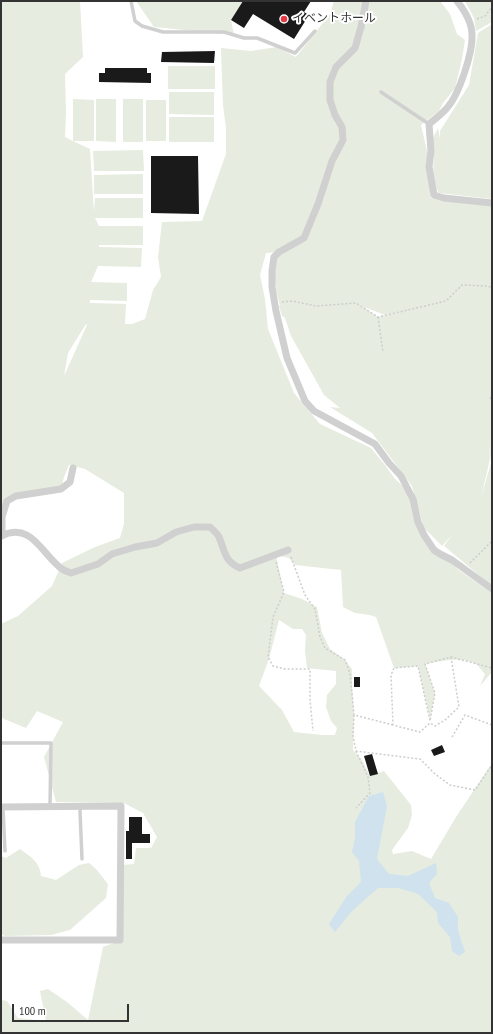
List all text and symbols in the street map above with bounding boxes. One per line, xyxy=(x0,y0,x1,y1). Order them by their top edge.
place label: イベントホール xyxy=(292,12,376,26)
marker: イベントホール xyxy=(279,14,289,24)
scale bar xyxy=(14,996,131,1022)
text: 100 m xyxy=(19,1003,46,1018)

